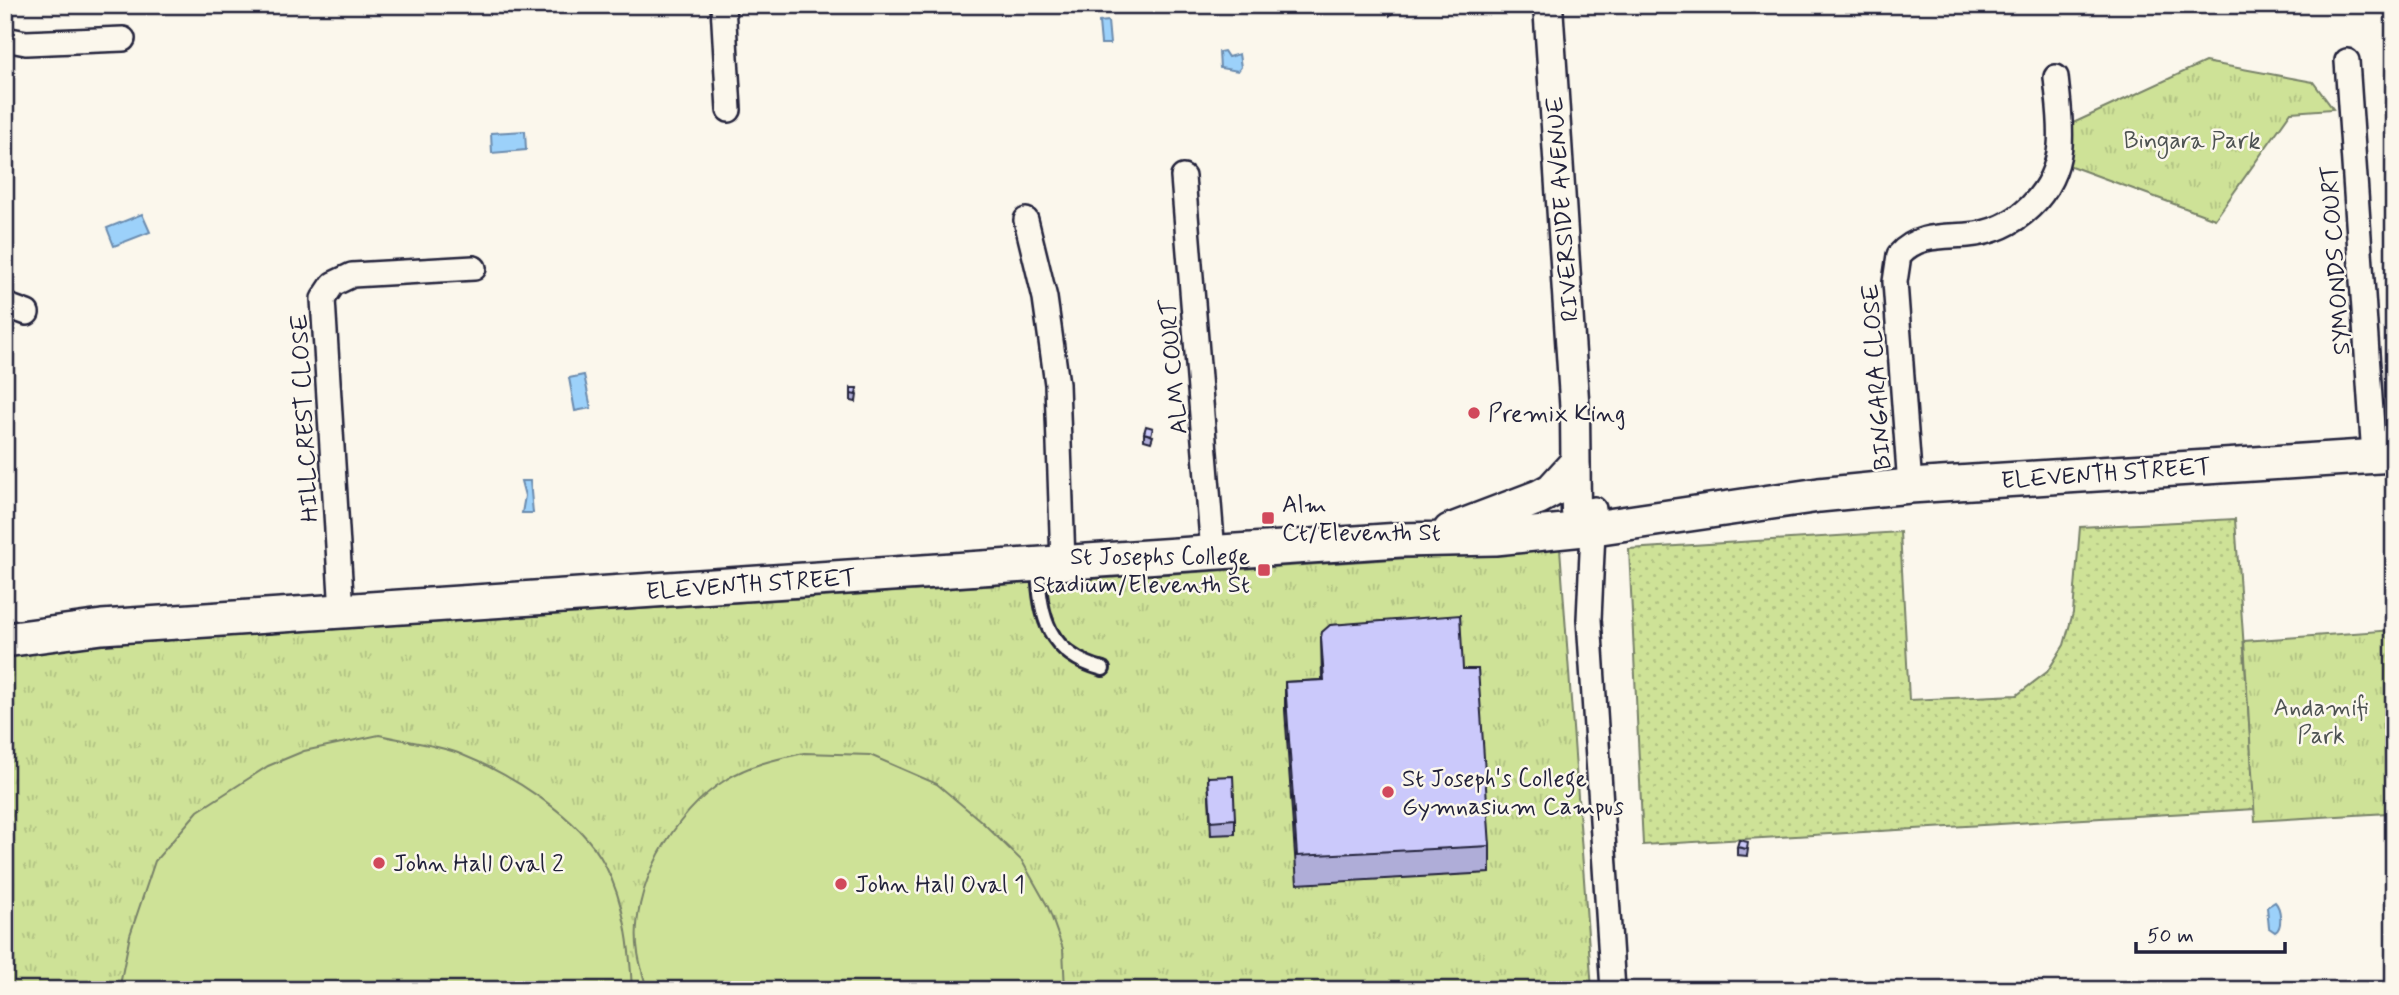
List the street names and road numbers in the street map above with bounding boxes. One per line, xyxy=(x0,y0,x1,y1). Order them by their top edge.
street label: RIVERSIDE AVENUE xyxy=(1540,95,1587,323)
street label: SYMONDS COURT xyxy=(2314,164,2359,356)
street label: BINGARA CLOSE xyxy=(1856,283,1899,471)
street label: ALM COURT xyxy=(1153,297,1196,436)
street label: HILLCREST CLOSE xyxy=(285,313,326,523)
street label: ELEVENTH STREET xyxy=(2000,452,2212,497)
street label: ELEVENTH STREET xyxy=(645,563,857,608)

